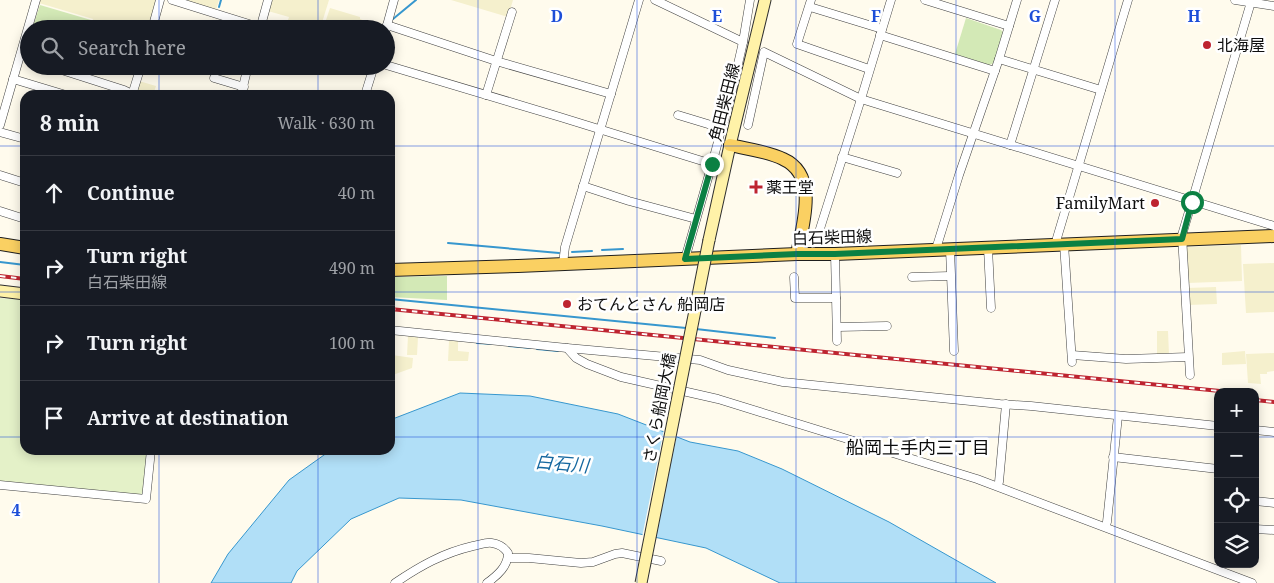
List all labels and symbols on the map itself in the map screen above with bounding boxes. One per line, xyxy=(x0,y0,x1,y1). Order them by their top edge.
text: D xyxy=(551,5,563,27)
text: E xyxy=(712,5,722,27)
text: F xyxy=(871,5,881,27)
text: G xyxy=(1029,5,1041,27)
text: H xyxy=(1187,5,1201,27)
place label: 北海屋 xyxy=(1217,34,1265,56)
marker: 北海屋 xyxy=(1201,39,1213,51)
street label: 角田柴田線 xyxy=(704,61,744,143)
route end xyxy=(701,153,724,176)
place label: 薬王堂 xyxy=(766,176,814,198)
marker: 薬王堂 xyxy=(750,181,762,193)
route start xyxy=(1181,191,1204,214)
place label: FamilyMart xyxy=(1056,192,1145,214)
marker: FamilyMart xyxy=(1149,197,1161,209)
street label: 白石柴田線 xyxy=(792,225,872,249)
place label: おてんとさん 船岡店 xyxy=(577,293,725,315)
marker: おてんとさん 船岡店 xyxy=(561,298,573,310)
street label: さくら船岡大橋 xyxy=(638,351,680,465)
district label: 船岡土手内三丁目 xyxy=(846,435,990,459)
water label: 白石川 xyxy=(534,449,592,477)
text: 4 xyxy=(11,499,21,521)

